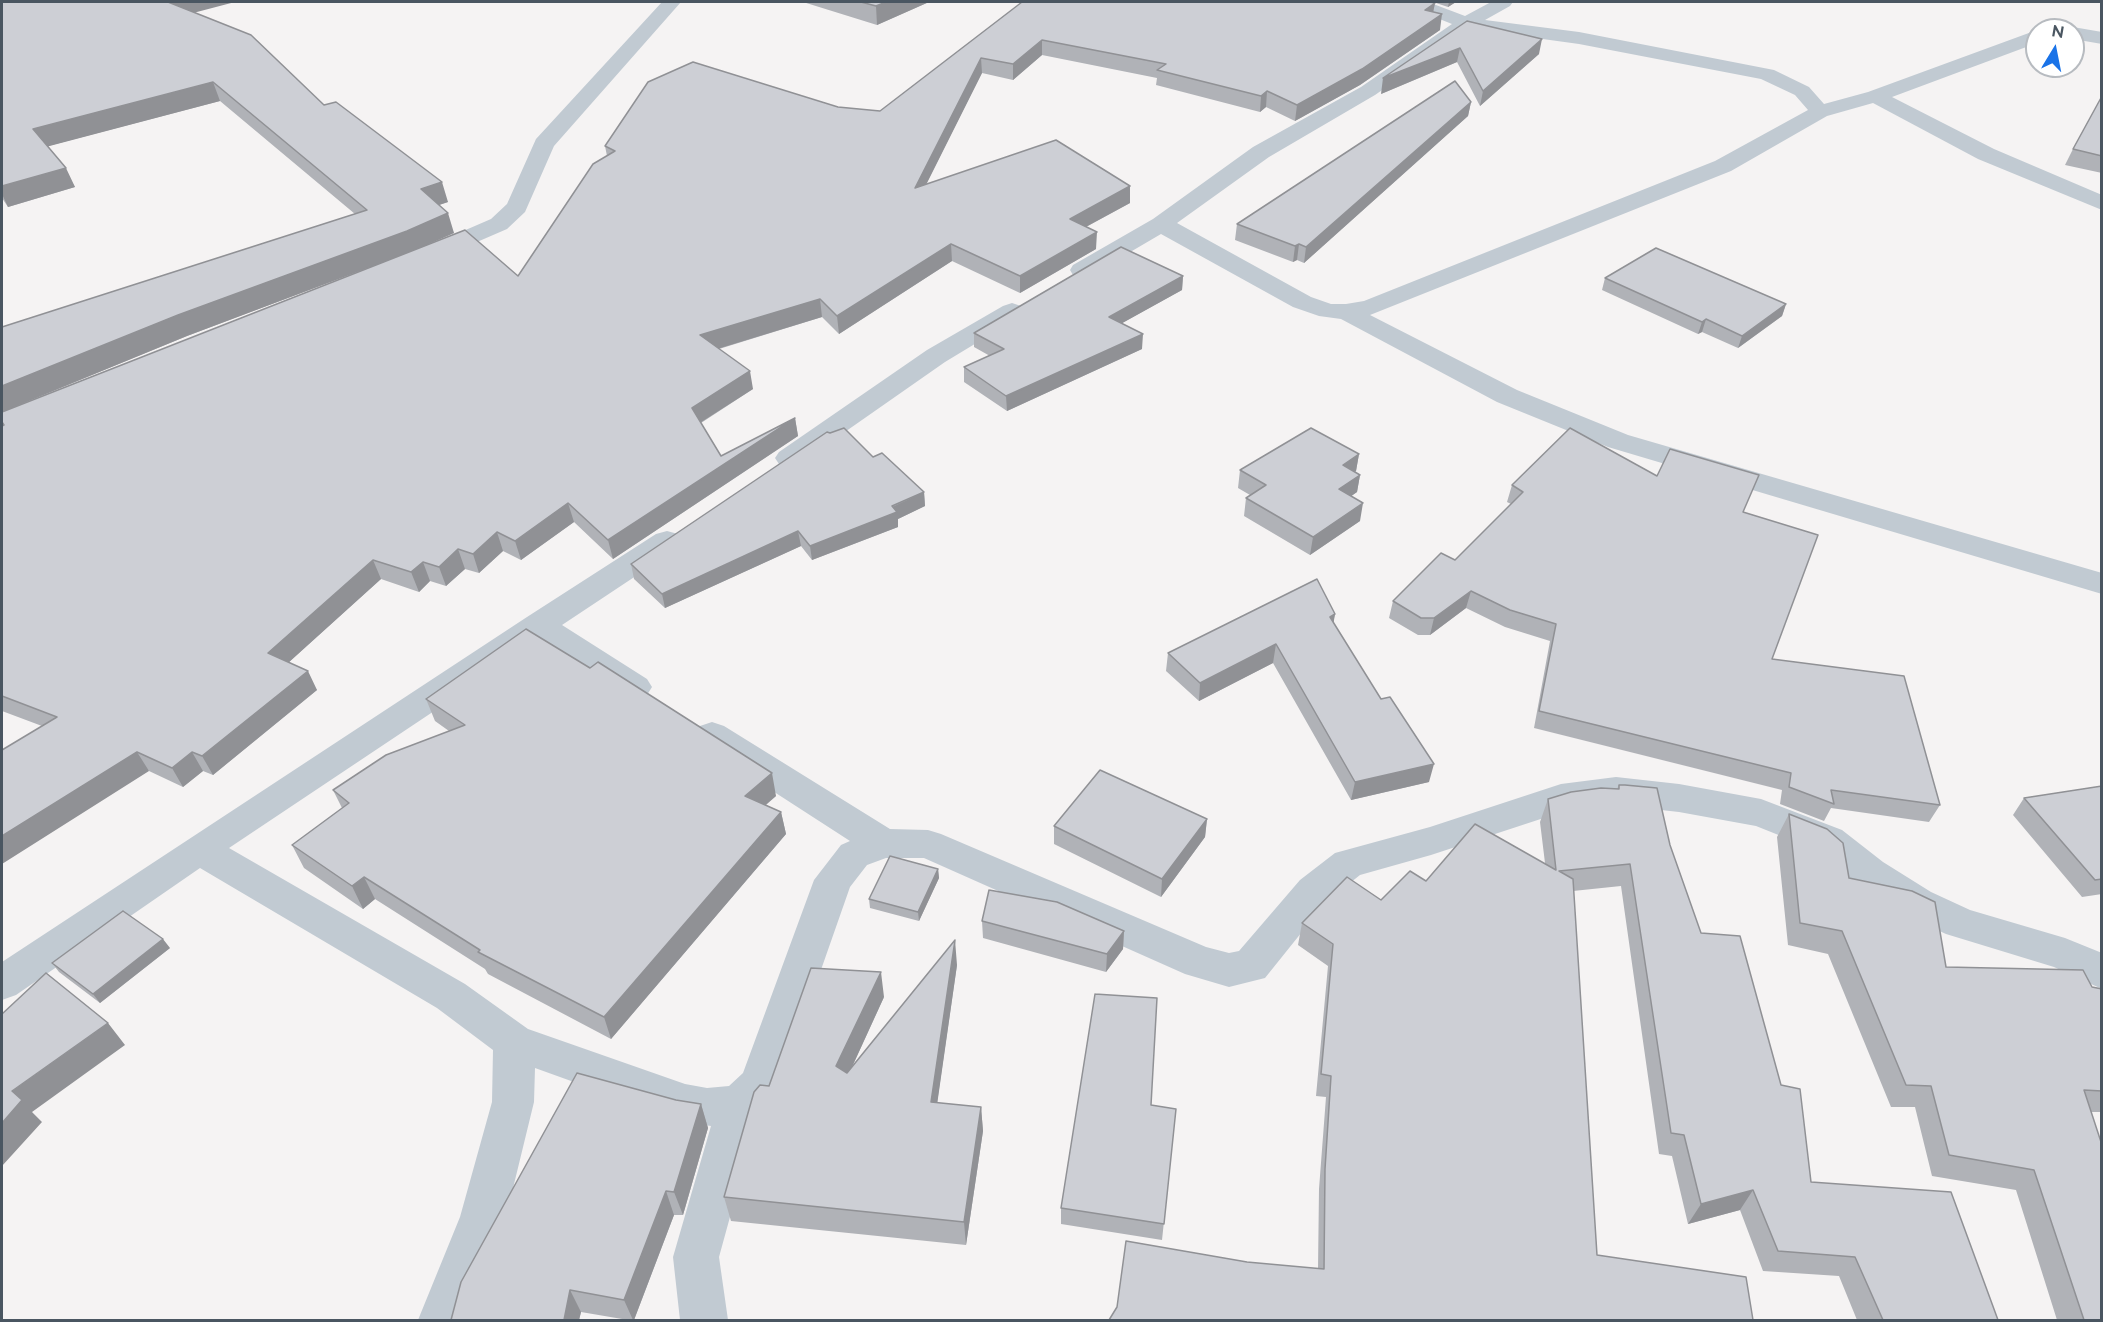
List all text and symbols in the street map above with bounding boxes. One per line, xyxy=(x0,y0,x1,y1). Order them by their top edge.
north arrow xyxy=(2025,18,2085,78)
text: N xyxy=(2050,21,2066,42)

